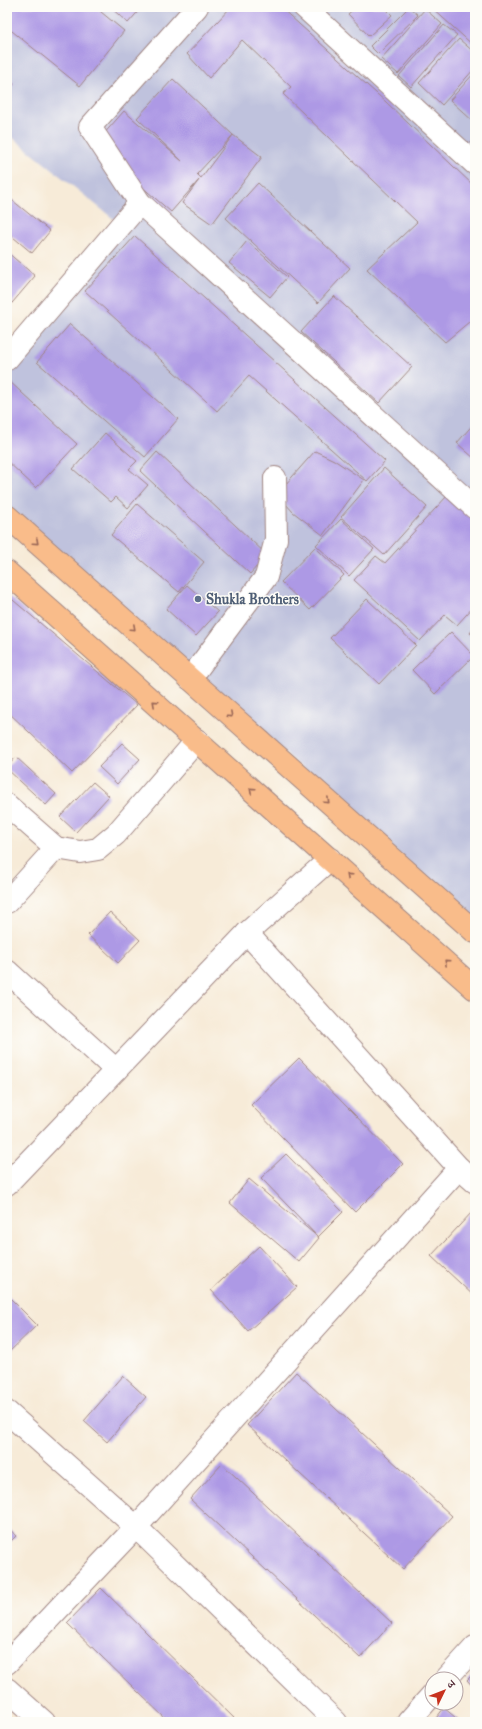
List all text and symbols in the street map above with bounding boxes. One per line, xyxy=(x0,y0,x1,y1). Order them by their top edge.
one-way arrow xyxy=(31,537,39,544)
place label: Shukla Brothers xyxy=(206,591,299,608)
marker: Shukla Brothers xyxy=(193,594,203,604)
one-way arrow xyxy=(128,624,136,631)
one-way arrow xyxy=(152,700,160,708)
one-way arrow xyxy=(226,710,233,717)
one-way arrow xyxy=(249,787,257,794)
one-way arrow xyxy=(323,796,330,803)
one-way arrow xyxy=(346,873,354,880)
one-way arrow xyxy=(444,960,451,967)
north arrow xyxy=(424,1671,464,1711)
text: उ xyxy=(444,1677,459,1692)

